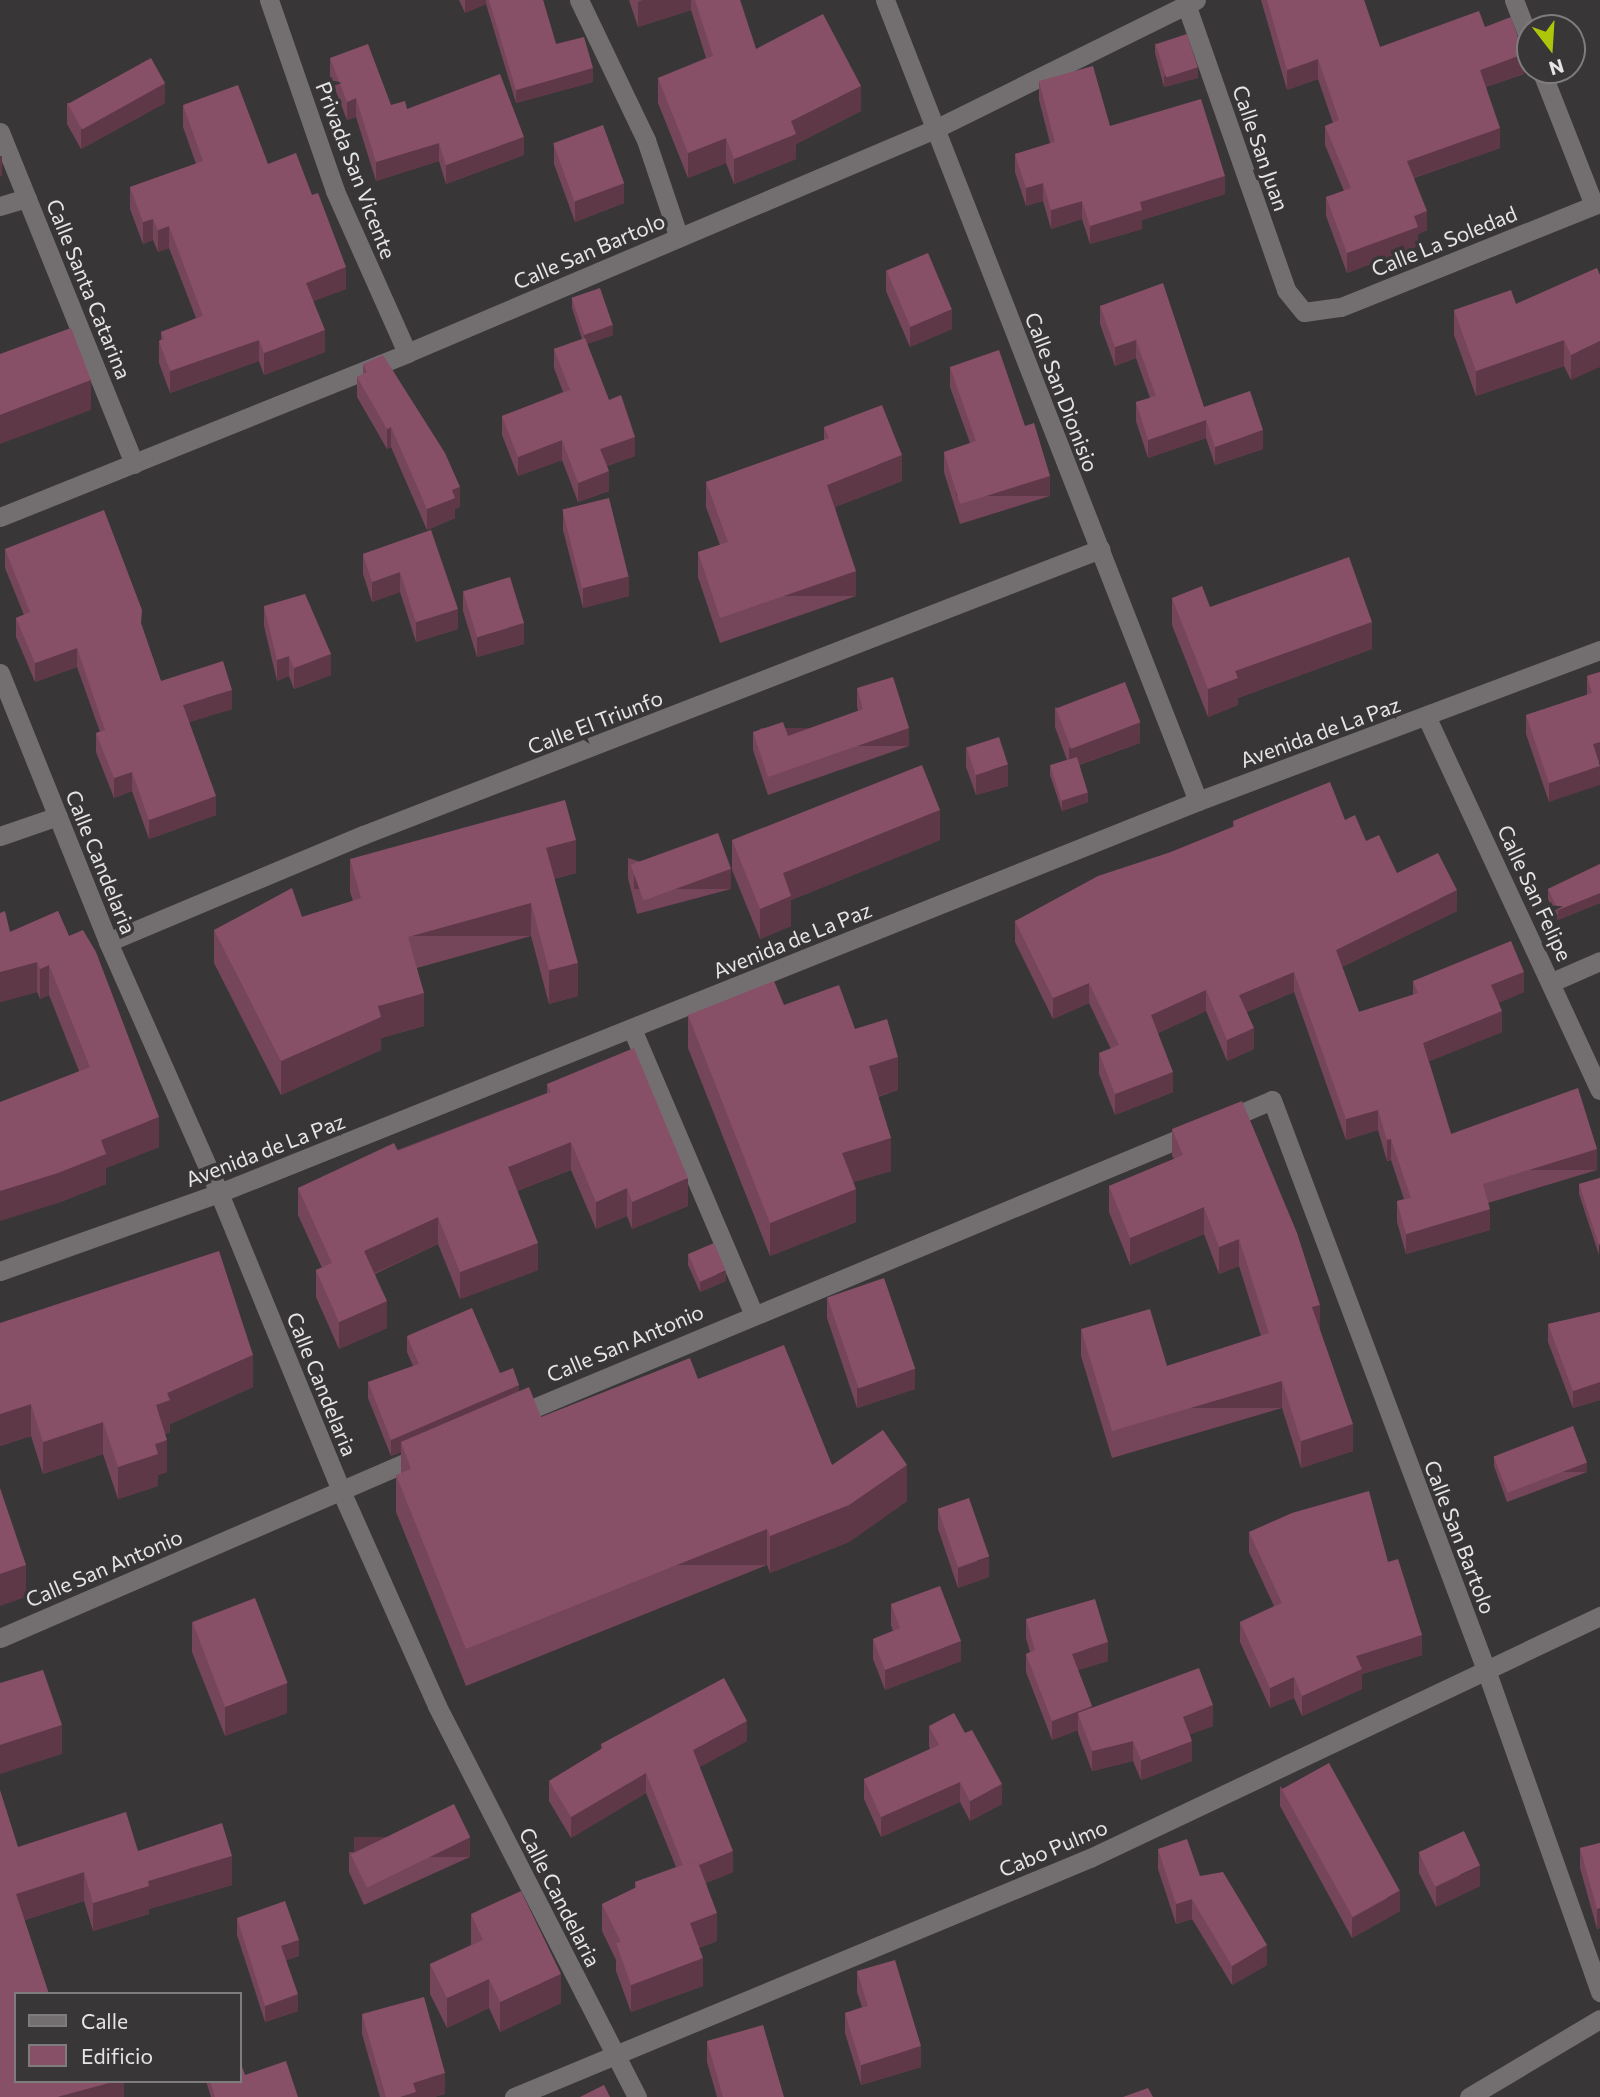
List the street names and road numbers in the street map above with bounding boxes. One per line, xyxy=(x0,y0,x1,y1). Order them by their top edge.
street label: Privada San Vicente xyxy=(311,78,401,262)
street label: Calle San Juan xyxy=(1228,82,1294,214)
street label: Calle Santa Catarina xyxy=(41,195,137,383)
street label: Calle La Soledad xyxy=(1368,200,1520,282)
street label: Calle San Bartolo xyxy=(509,208,669,294)
street label: Calle San Dionisio xyxy=(1020,309,1104,475)
street label: Calle El Triunfo xyxy=(524,685,666,759)
street label: Avenida de La Paz xyxy=(1236,691,1404,773)
street label: Calle Candelaria xyxy=(61,786,141,938)
street label: Calle San Felipe xyxy=(1492,821,1578,965)
street label: Avenida de La Paz xyxy=(709,897,875,983)
street label: Avenida de La Paz xyxy=(182,1108,348,1192)
street label: Calle San Antonio xyxy=(543,1299,707,1387)
street label: Calle Candelaria xyxy=(282,1308,362,1460)
street label: Calle San Bartolo xyxy=(1419,1457,1501,1617)
street label: Calle San Antonio xyxy=(22,1524,186,1612)
street label: Cabo Pulmo xyxy=(995,1814,1111,1882)
street label: Calle Candelaria xyxy=(514,1823,606,1971)

